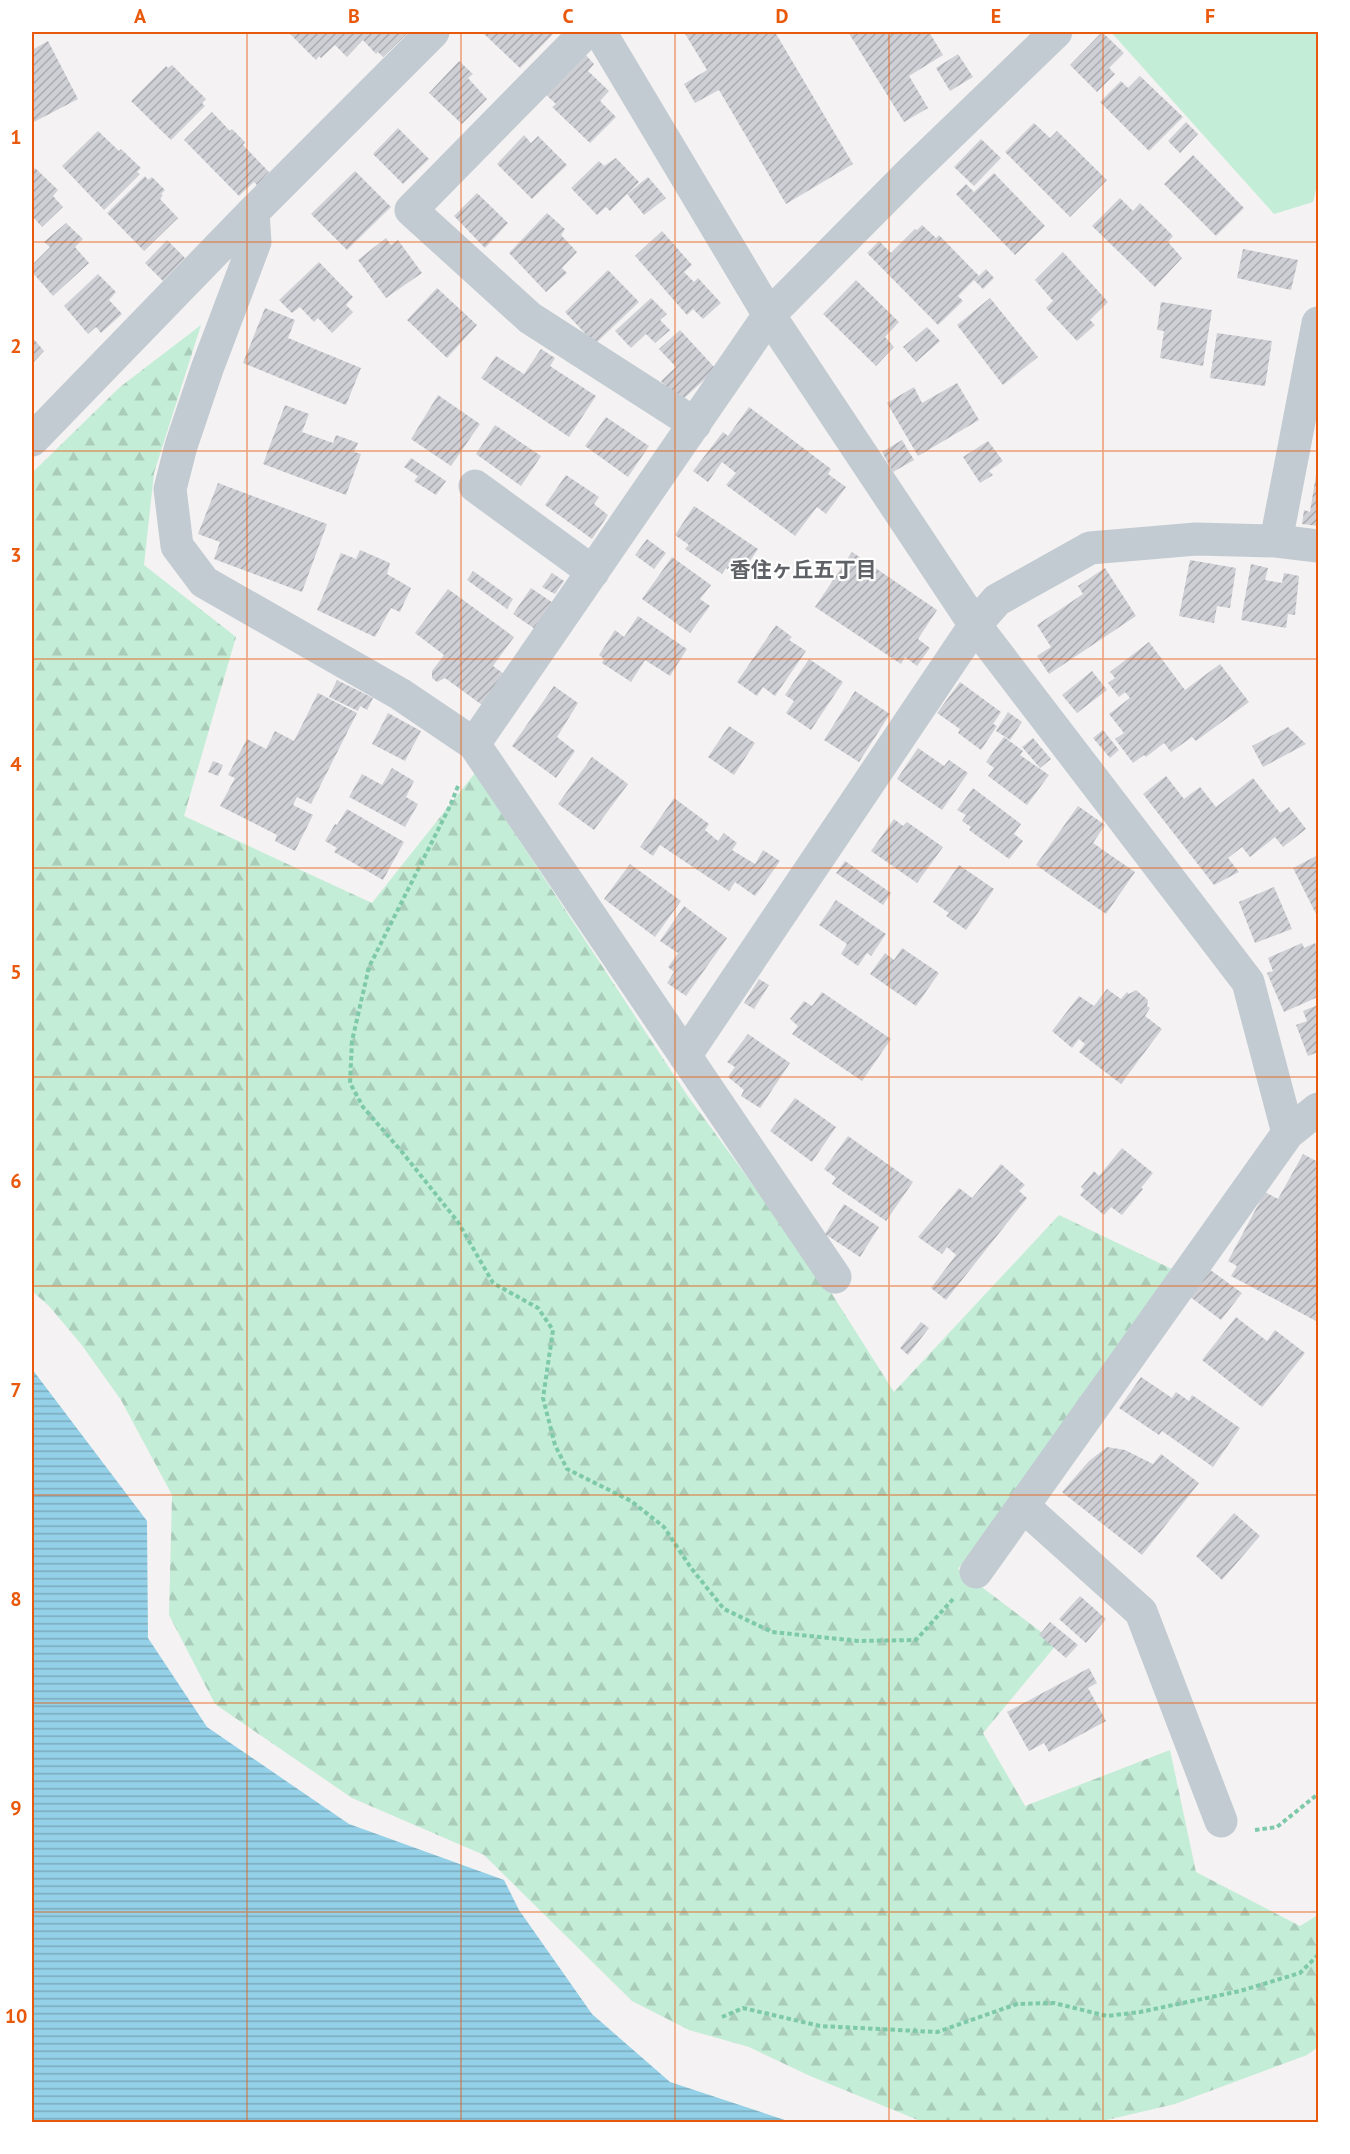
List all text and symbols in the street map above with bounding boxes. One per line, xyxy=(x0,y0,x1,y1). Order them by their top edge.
text: A xyxy=(134,3,147,29)
text: B xyxy=(348,3,360,29)
text: C xyxy=(562,3,574,29)
text: D xyxy=(776,3,789,29)
text: E xyxy=(991,3,1001,29)
text: F xyxy=(1205,3,1215,29)
text: 1 xyxy=(10,124,22,150)
text: 2 xyxy=(10,333,22,359)
text: 3 xyxy=(10,542,22,568)
district label: 香住ヶ丘五丁目 xyxy=(730,556,877,583)
text: 4 xyxy=(10,751,22,777)
text: 5 xyxy=(10,959,22,985)
text: 6 xyxy=(10,1168,22,1194)
text: 7 xyxy=(10,1377,22,1403)
text: 8 xyxy=(10,1586,22,1612)
text: 9 xyxy=(10,1795,22,1821)
text: 10 xyxy=(5,2003,27,2029)

